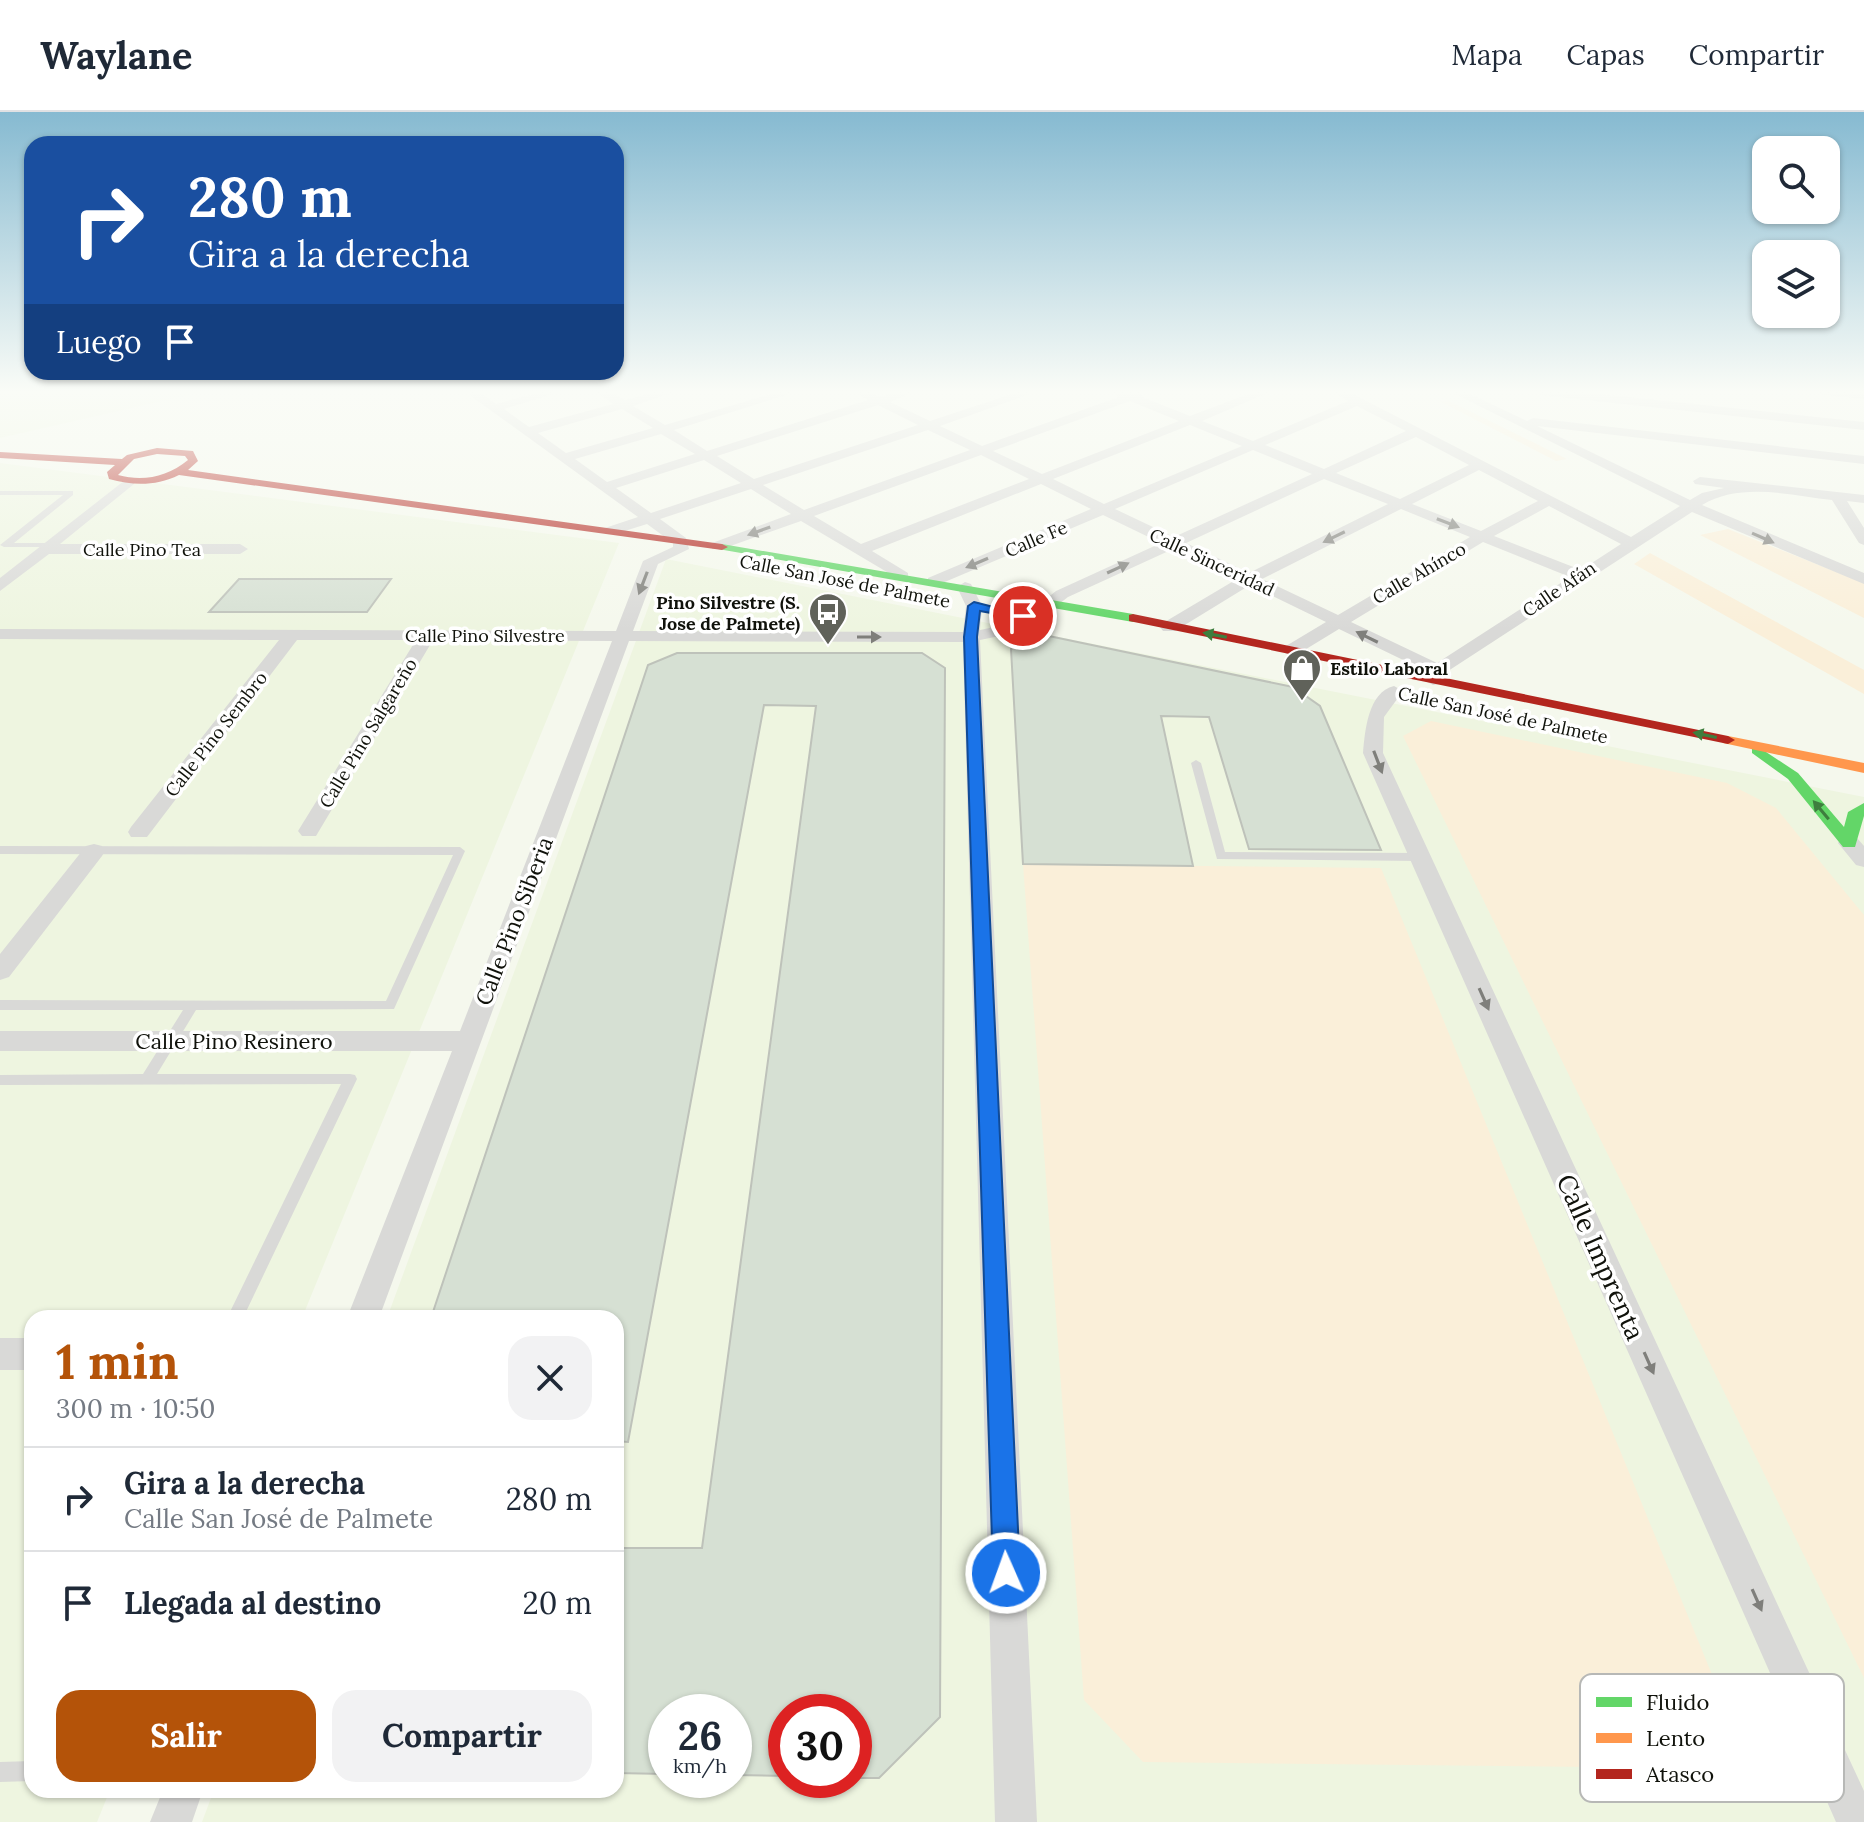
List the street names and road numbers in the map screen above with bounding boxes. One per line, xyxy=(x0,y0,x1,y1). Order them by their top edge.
street label: Calle Fe xyxy=(1001,516,1071,562)
street label: Calle Sinceridad xyxy=(1146,523,1278,601)
street label: Calle Ahínco xyxy=(1368,537,1470,609)
street label: Calle Pino Tea xyxy=(83,538,201,561)
street label: Calle San José de Palmete xyxy=(738,549,952,613)
street label: Calle Afán xyxy=(1518,556,1600,622)
street label: Calle Pino Silvestre xyxy=(405,624,565,647)
street label: Calle Pino Salgareño xyxy=(314,654,422,812)
street label: Calle Pino Sembro xyxy=(160,667,272,801)
street label: Calle San José de Palmete xyxy=(1396,682,1610,749)
street label: Calle Pino Siberia xyxy=(469,833,559,1009)
street label: Calle Pino Resinero xyxy=(135,1027,333,1055)
street label: Calle Imprenta xyxy=(1550,1169,1652,1345)

